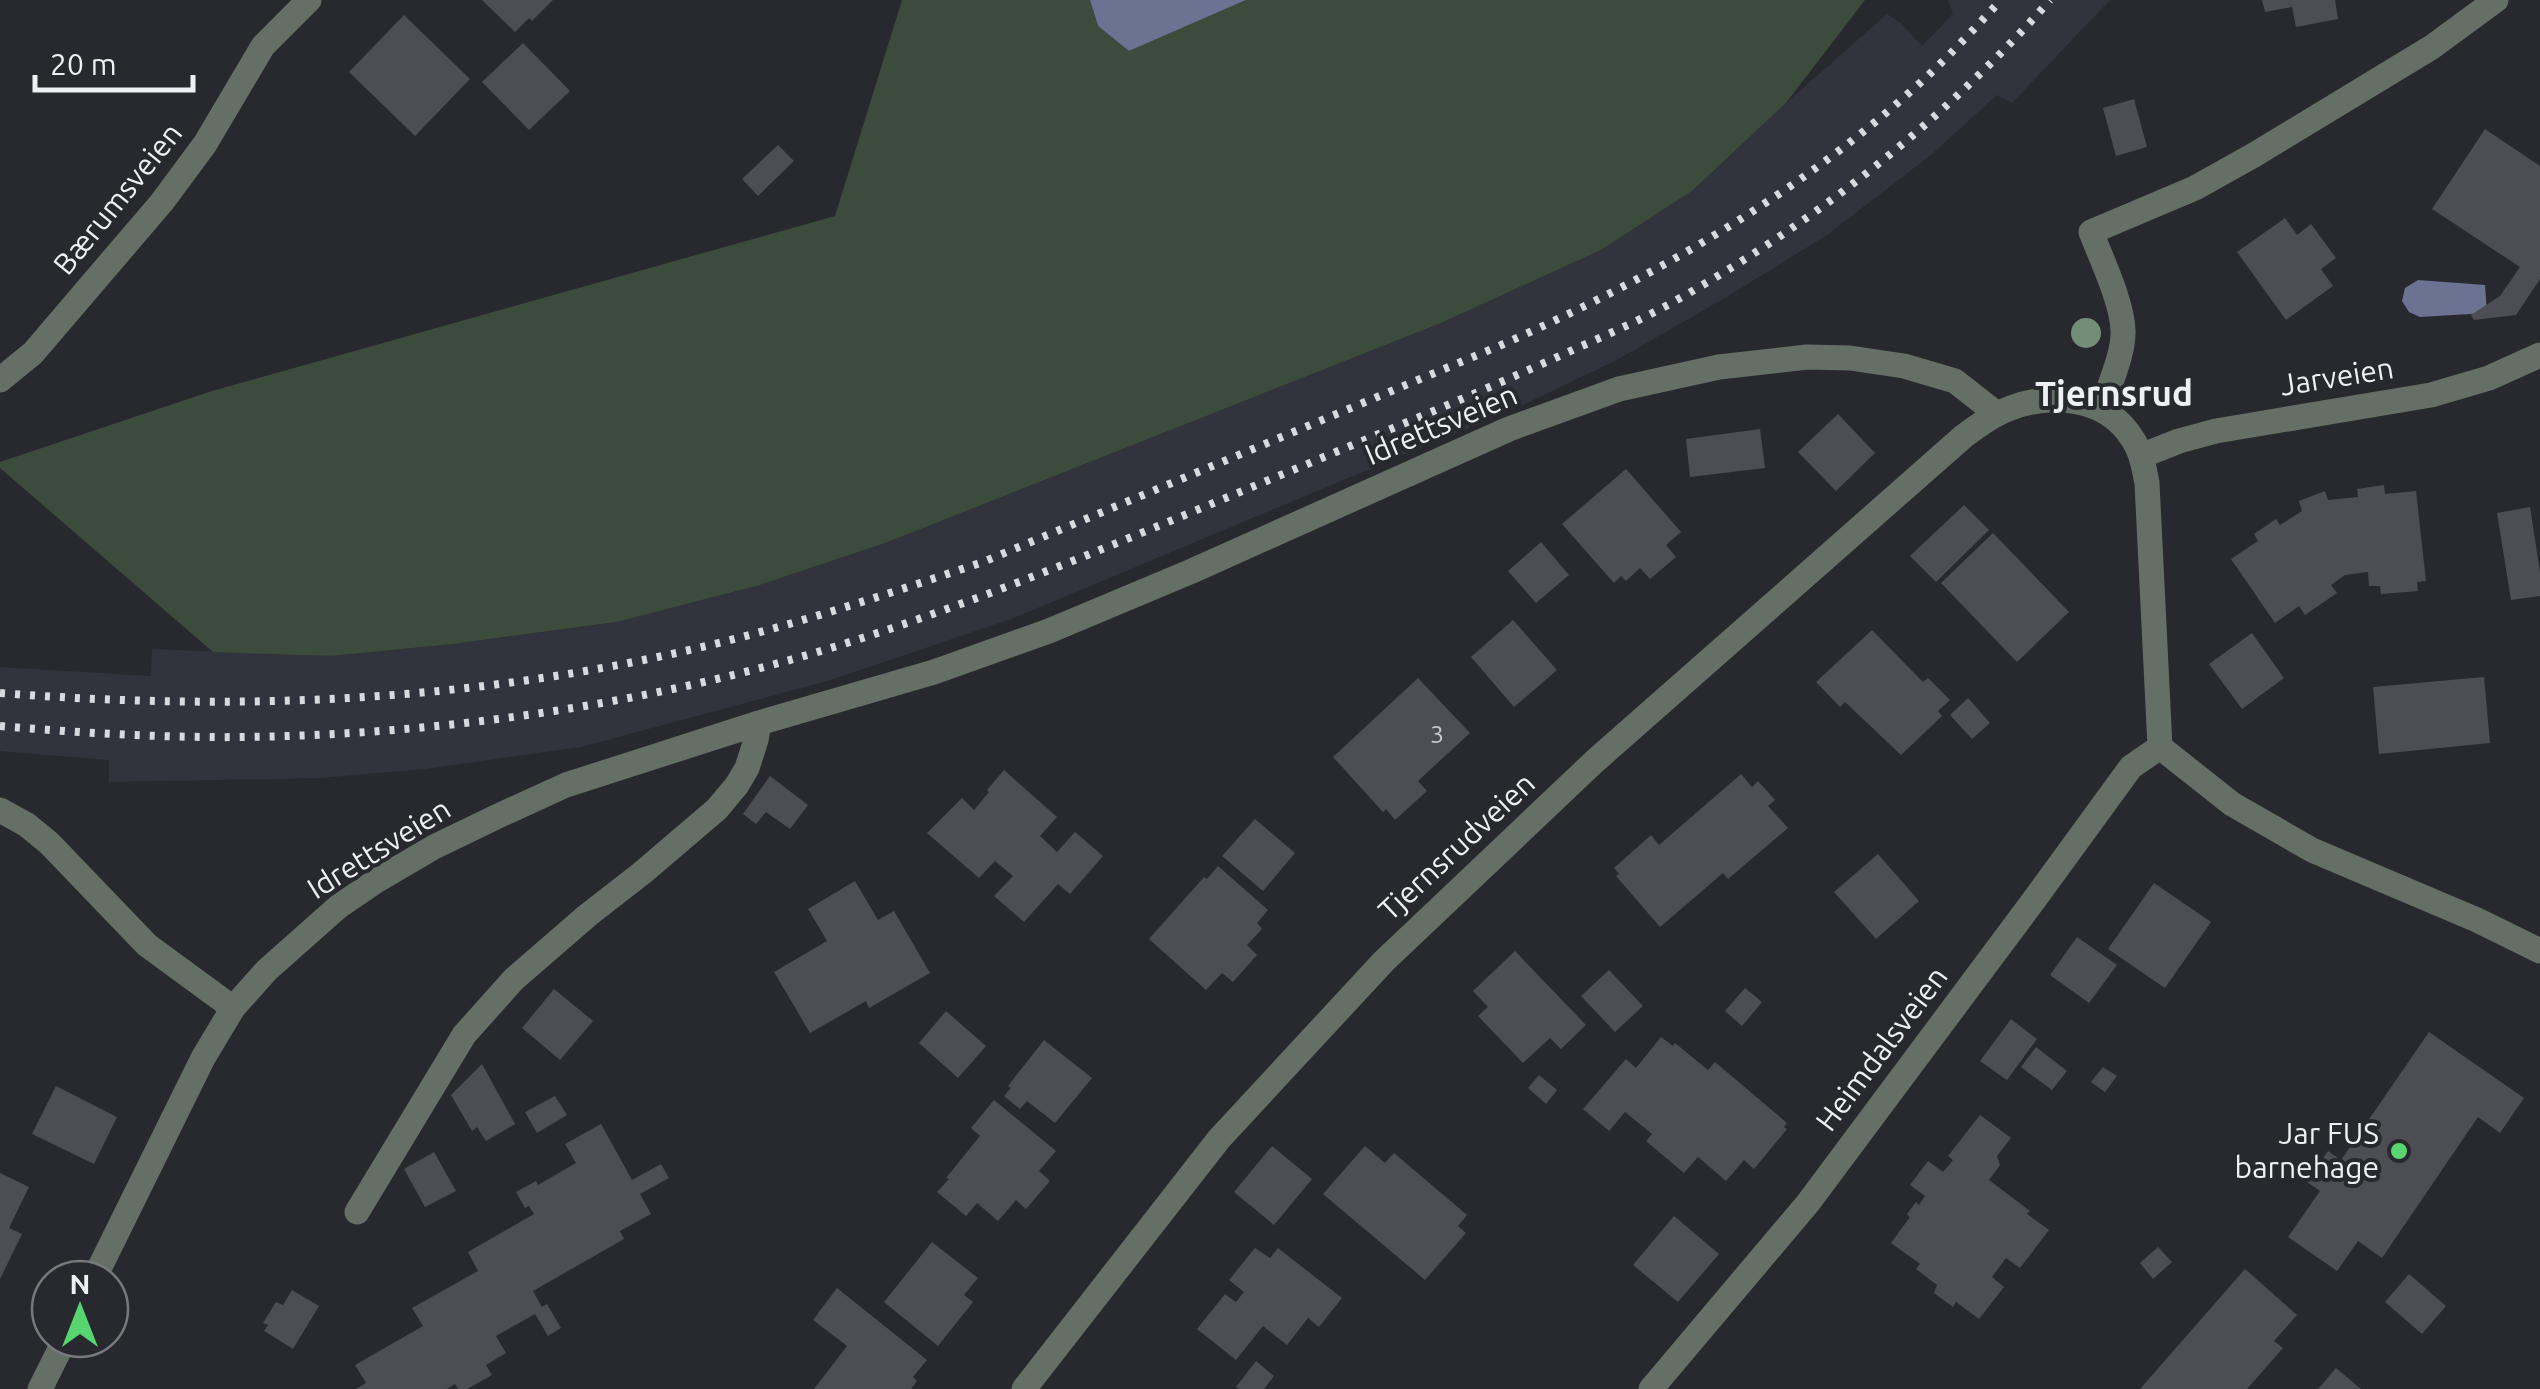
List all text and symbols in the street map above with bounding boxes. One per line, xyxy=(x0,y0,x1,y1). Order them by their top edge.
scale bar xyxy=(35,30,192,92)
text: 20 m xyxy=(50,47,117,81)
street label: Bærumsveien xyxy=(46,116,188,281)
street label: Jarveien xyxy=(2278,350,2396,402)
district label: Tjernsrud xyxy=(2035,373,2193,413)
street label: Idrettsveien xyxy=(1359,377,1522,471)
house number: 3 xyxy=(1430,720,1444,748)
street label: Tjernsrudveien xyxy=(1372,766,1541,927)
street label: Idrettsveien xyxy=(301,791,456,905)
street label: Heimdalsveien xyxy=(1808,960,1954,1137)
place label: Jar FUS barnehage xyxy=(2235,1116,2379,1184)
marker: Jar FUS barnehage xyxy=(2388,1140,2410,1162)
north arrow xyxy=(30,1259,130,1359)
text: N xyxy=(70,1268,90,1299)

